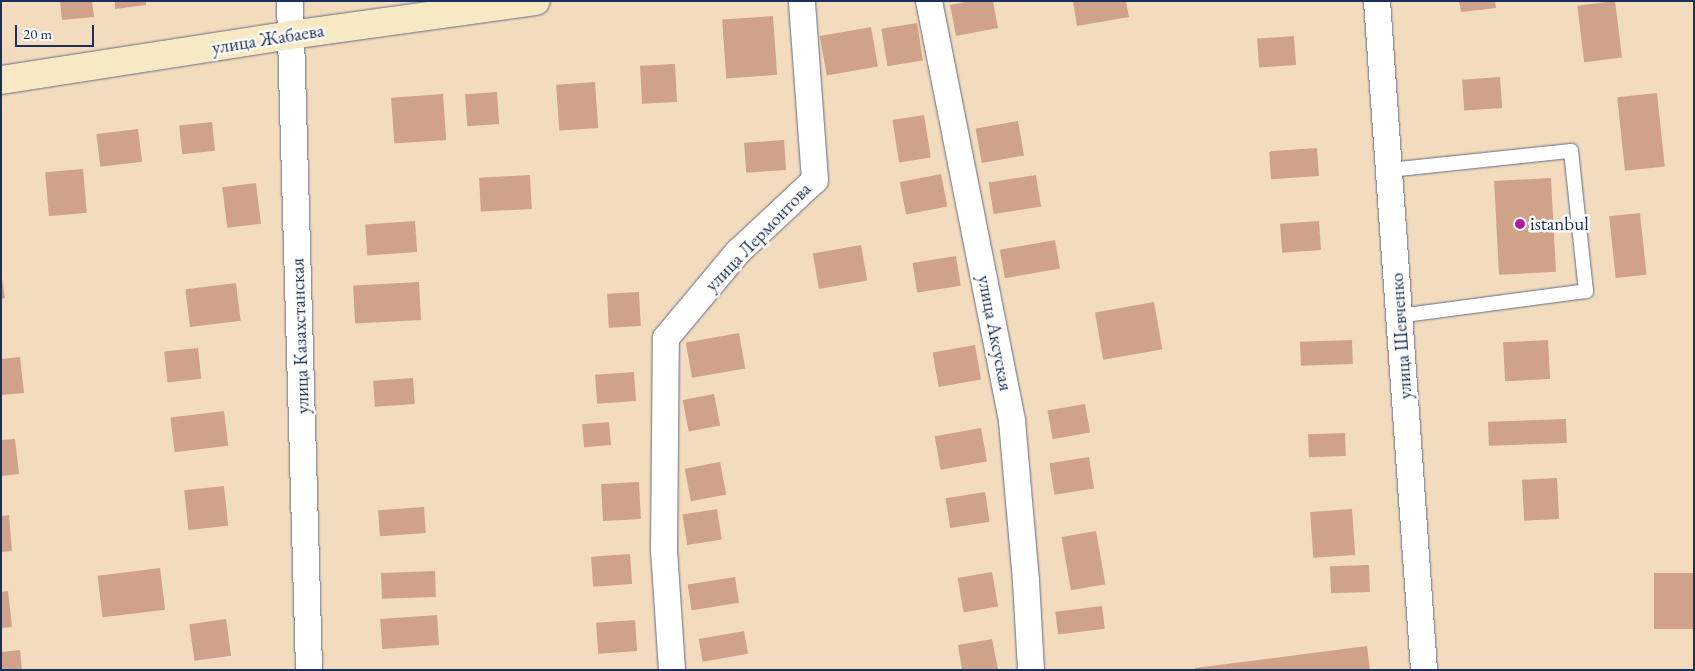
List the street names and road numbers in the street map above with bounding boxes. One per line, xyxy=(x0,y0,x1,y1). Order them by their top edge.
street label: улица Жабаева xyxy=(210,19,326,59)
street label: улица Лермонтова xyxy=(700,178,816,296)
street label: улица Казахстанская xyxy=(286,258,314,414)
street label: улица Шевченко xyxy=(1385,272,1417,400)
street label: улица Аксуская xyxy=(973,273,1017,393)

